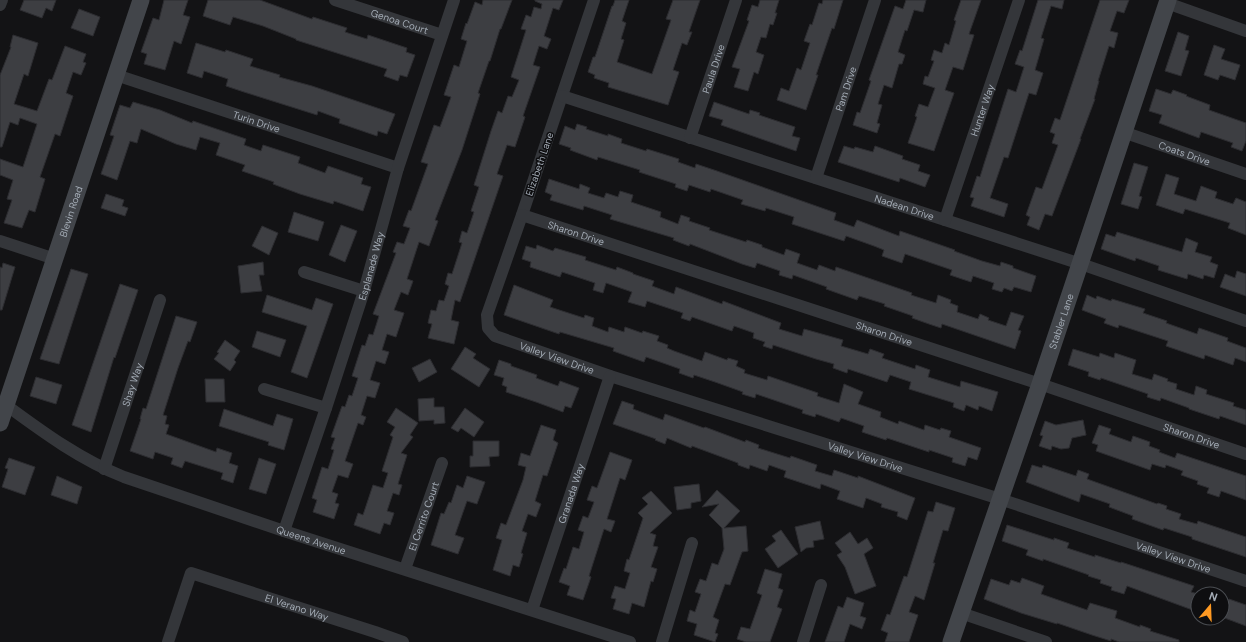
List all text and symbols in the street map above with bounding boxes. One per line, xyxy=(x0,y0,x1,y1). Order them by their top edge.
street label: Genoa Court xyxy=(369,6,430,37)
street label: Paula Drive xyxy=(699,42,728,95)
street label: Pam Drive xyxy=(833,65,860,113)
street label: Hunter Way xyxy=(968,82,997,138)
street label: Turin Drive xyxy=(231,108,282,136)
street label: Elizabeth Lane xyxy=(522,130,557,198)
street label: Coats Drive xyxy=(1157,139,1212,168)
street label: Blevin Road xyxy=(56,184,86,239)
street label: Nadean Drive xyxy=(873,192,936,223)
street label: Sharon Drive xyxy=(546,218,606,249)
street label: Esplanade Way xyxy=(355,230,387,302)
street label: Stabler Lane xyxy=(1046,292,1077,351)
street label: Sharon Drive xyxy=(854,318,914,349)
street label: Valley View Drive xyxy=(518,339,596,377)
street label: Shay Way xyxy=(119,361,146,408)
street label: Sharon Drive xyxy=(1162,420,1222,452)
street label: Valley View Drive xyxy=(826,439,905,475)
street label: Granada Way xyxy=(555,461,588,525)
street label: El Cerrito Court xyxy=(406,480,442,552)
street label: Queens Avenue xyxy=(274,523,348,558)
street label: Valley View Drive xyxy=(1134,539,1213,576)
north arrow xyxy=(1190,586,1230,626)
text: N xyxy=(1207,589,1219,604)
street label: El Verano Way xyxy=(263,591,331,624)

